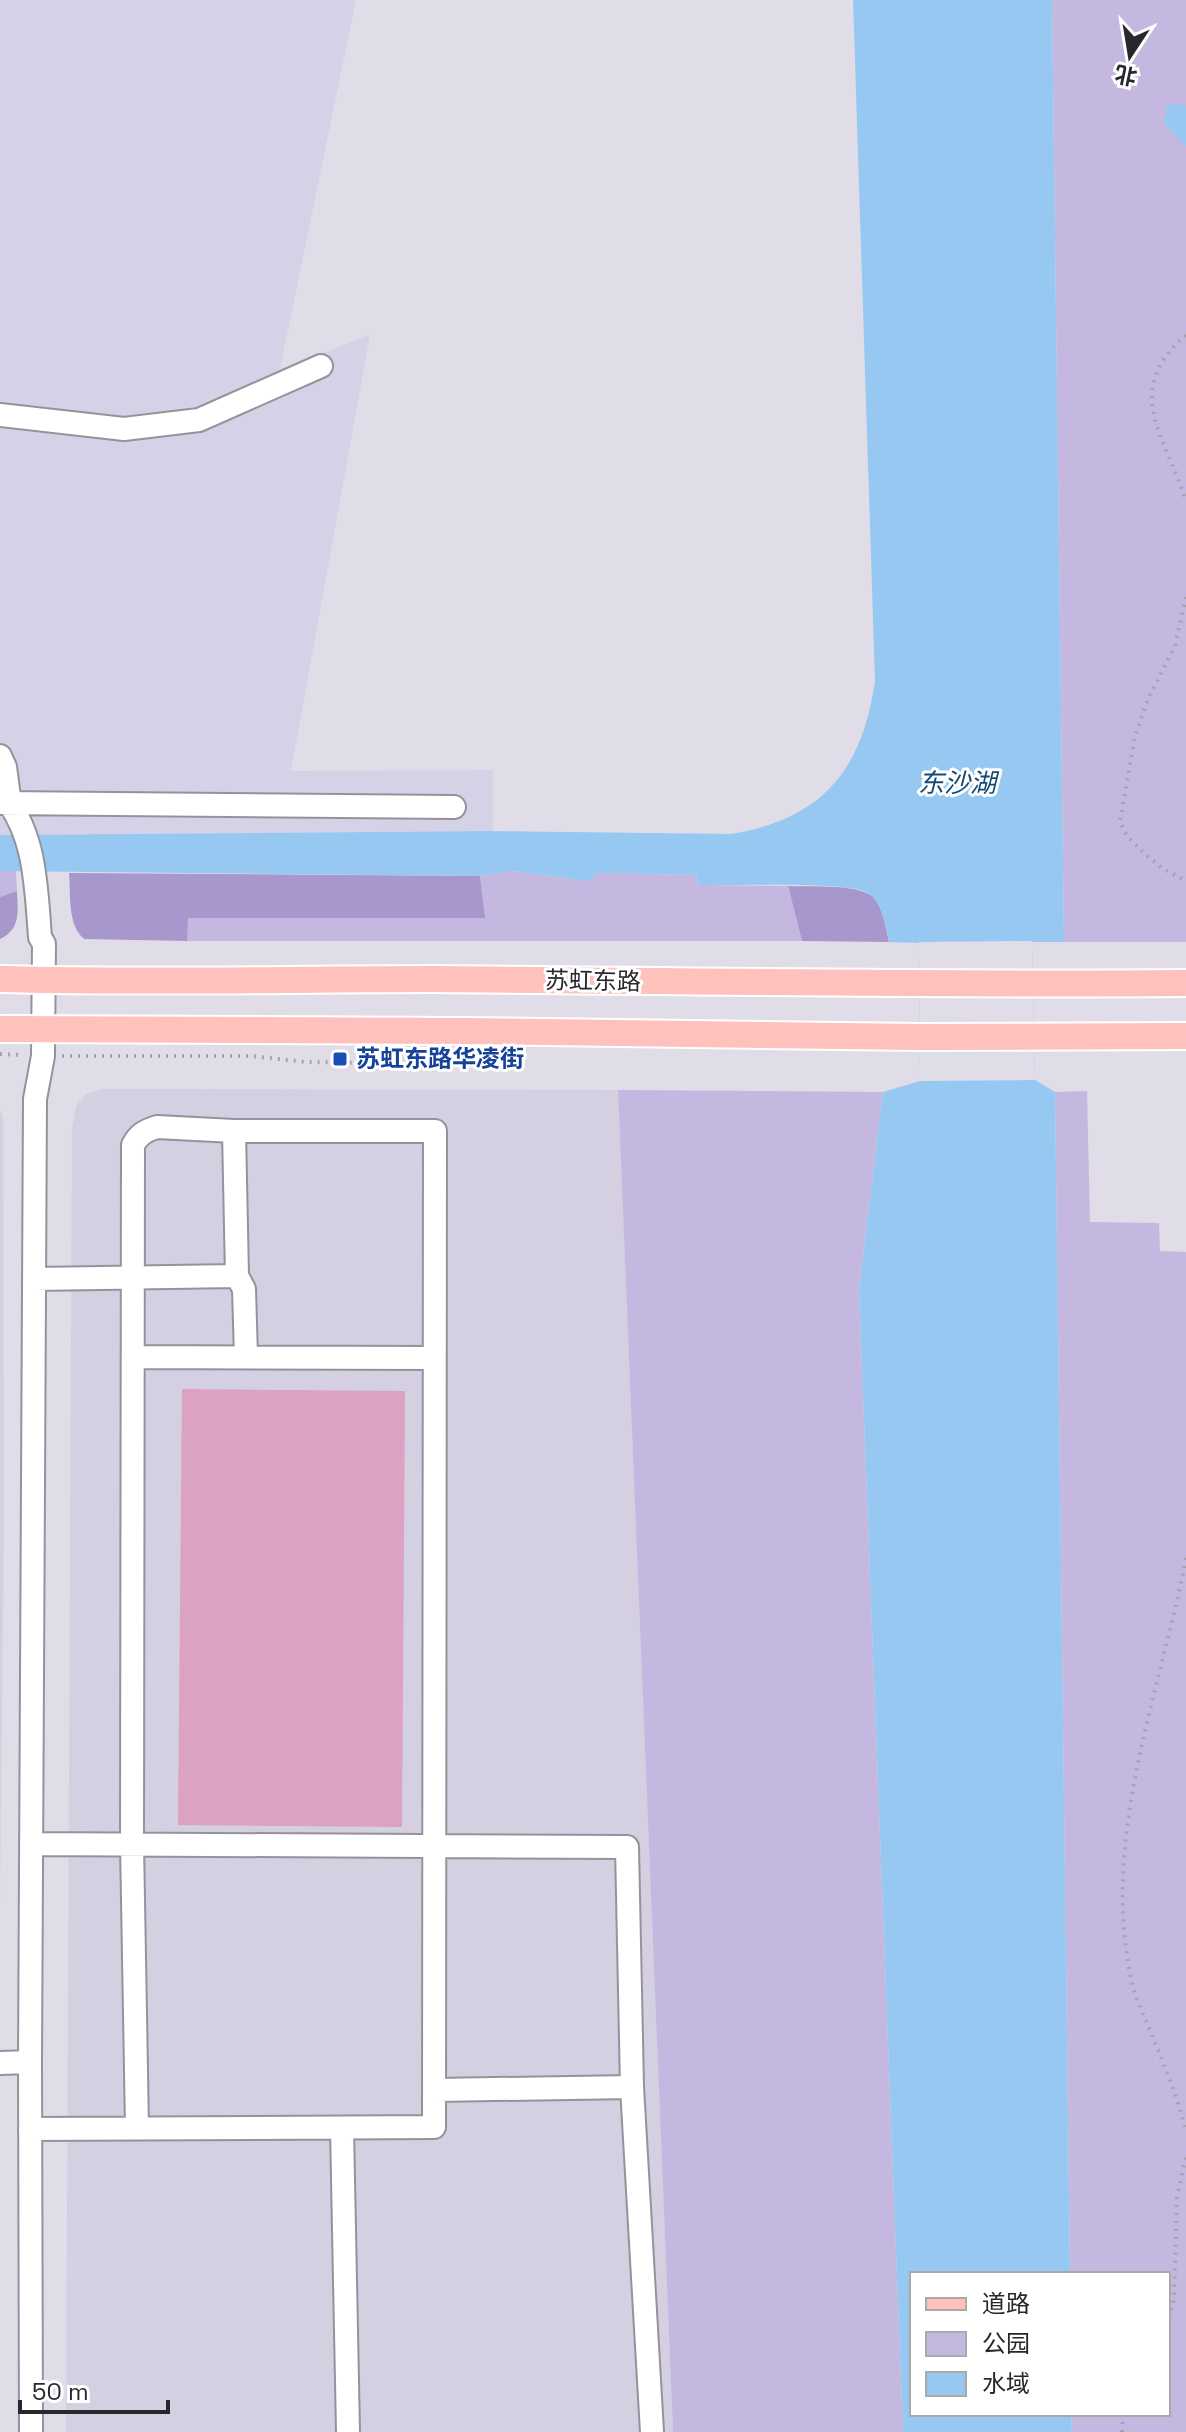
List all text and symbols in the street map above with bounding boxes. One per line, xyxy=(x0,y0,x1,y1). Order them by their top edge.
north arrow xyxy=(1090,16,1170,96)
text: 北 xyxy=(1112,60,1140,92)
water label: 东沙湖 xyxy=(918,766,1000,800)
street label: 苏虹东路 xyxy=(545,964,641,997)
place label: 苏虹东路华凌街 xyxy=(356,1043,524,1074)
marker: 苏虹东路华凌街 xyxy=(331,1050,349,1068)
legend xyxy=(910,2272,1170,2416)
text: 道路 xyxy=(982,2288,1030,2319)
text: 公园 xyxy=(982,2328,1030,2359)
scale bar xyxy=(20,2364,168,2414)
text: 水域 xyxy=(982,2368,1030,2399)
text: 50 m xyxy=(32,2376,89,2407)

